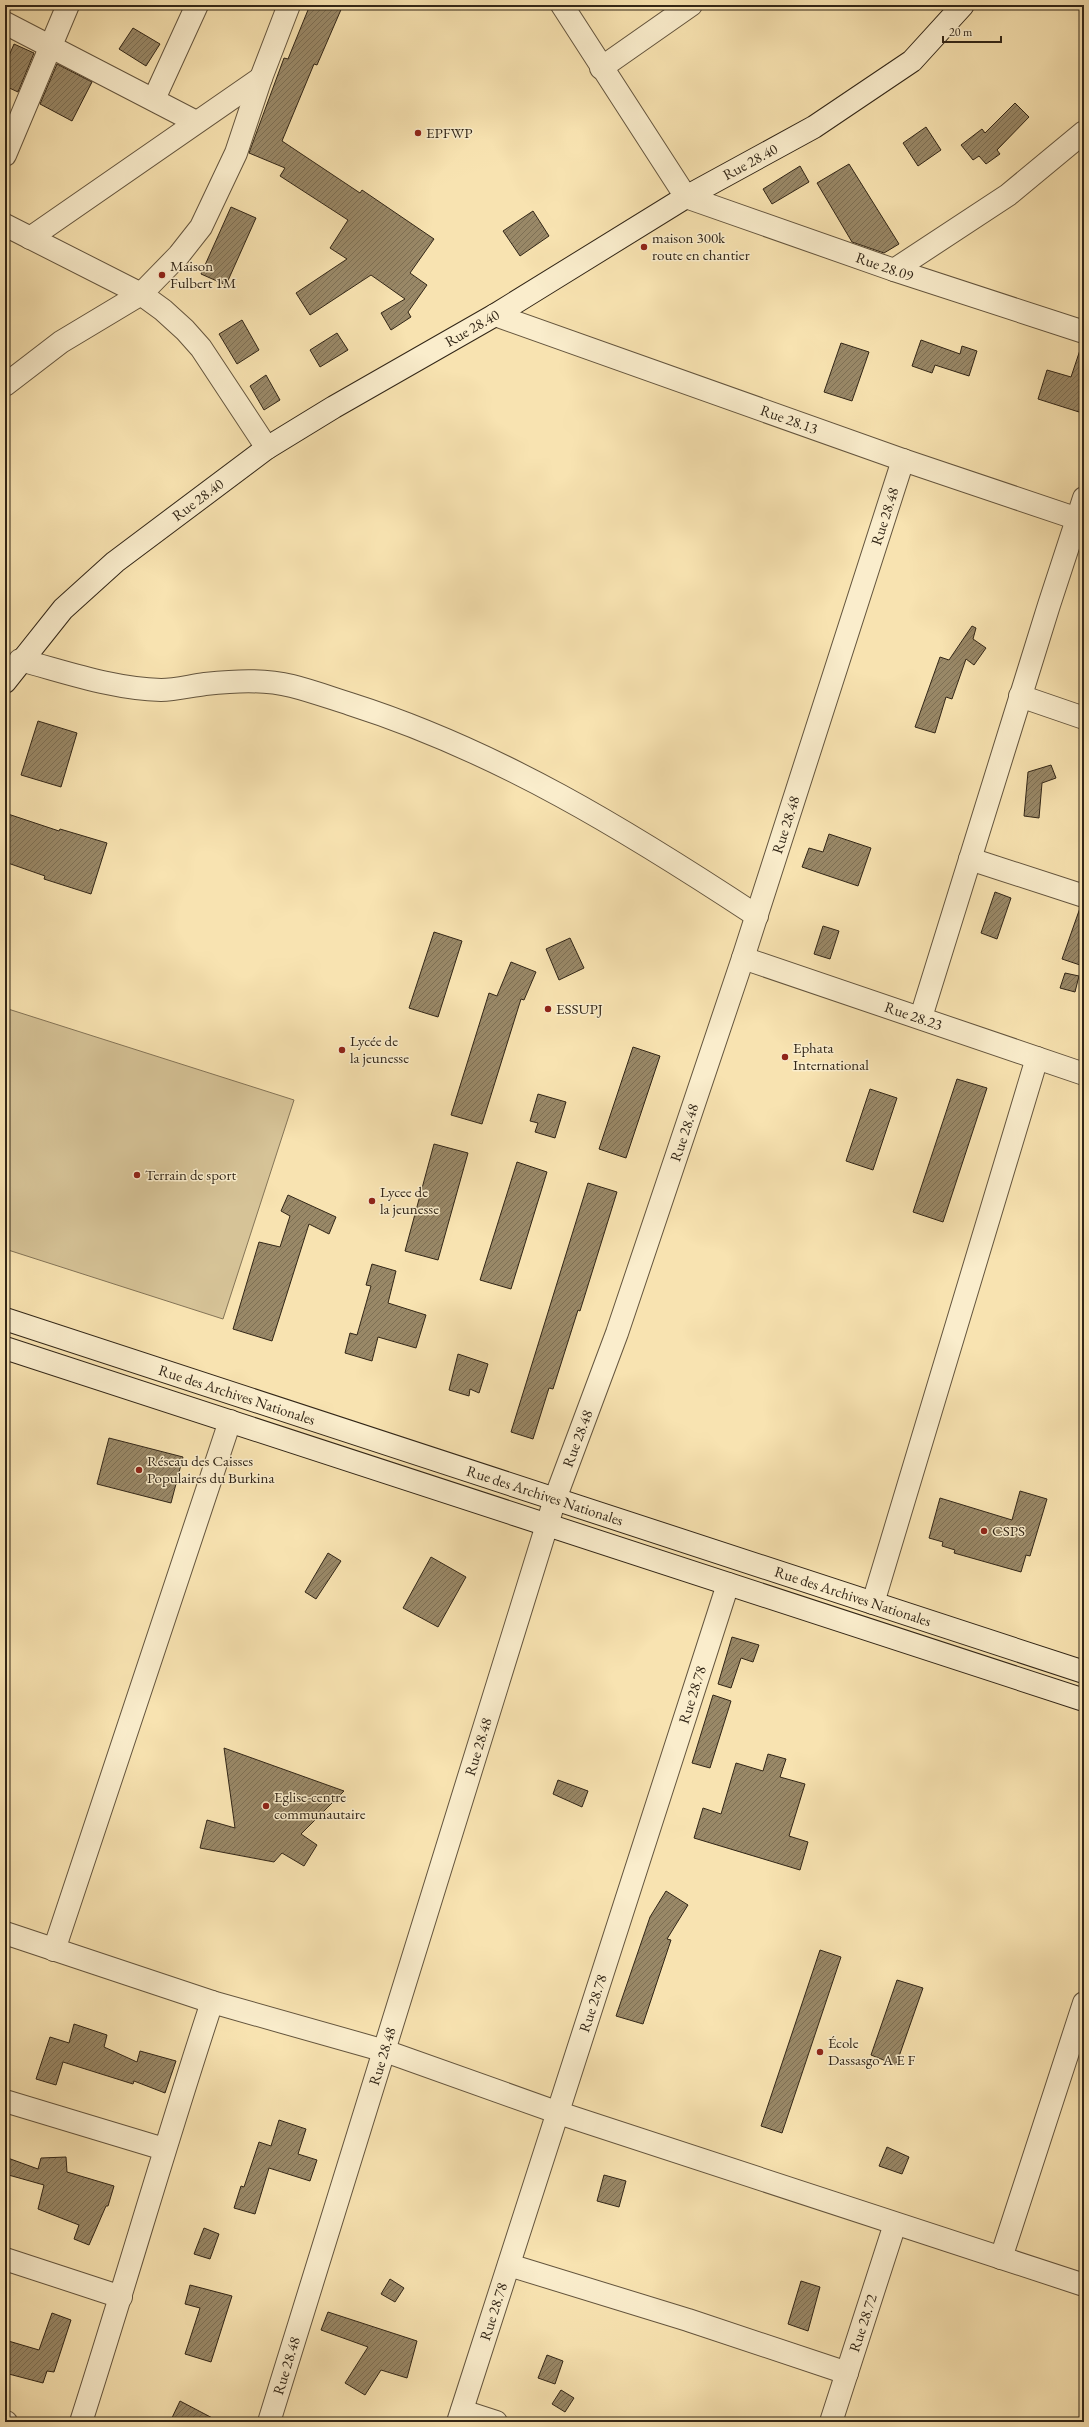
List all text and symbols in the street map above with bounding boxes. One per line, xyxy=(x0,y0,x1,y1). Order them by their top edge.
scale bar xyxy=(943,18,1001,44)
text: 20 m xyxy=(949,24,973,40)
place label: EPFWP xyxy=(426,123,472,142)
marker: EPFWP xyxy=(413,128,423,138)
street label: Rue 28.40 xyxy=(719,139,781,184)
place label: maison 300k route en chantier xyxy=(652,228,750,264)
marker: maison 300k route en chantier xyxy=(639,242,649,252)
street label: Rue 28.09 xyxy=(853,247,916,285)
place label: Maison Fulbert 1M xyxy=(170,256,236,292)
marker: Maison Fulbert 1M xyxy=(157,270,167,280)
street label: Rue 28.40 xyxy=(441,305,503,351)
street label: Rue 28.13 xyxy=(758,400,820,438)
street label: Rue 28.40 xyxy=(168,474,227,525)
street label: Rue 28.48 xyxy=(866,485,903,548)
street label: Rue 28.48 xyxy=(767,793,804,856)
street label: Rue 28.23 xyxy=(882,997,945,1034)
place label: ESSUPJ xyxy=(556,999,603,1018)
marker: ESSUPJ xyxy=(543,1004,553,1014)
place label: Lycée de la jeunesse xyxy=(350,1031,409,1067)
place label: Ephata International xyxy=(793,1038,869,1074)
marker: Lycée de la jeunesse xyxy=(337,1045,347,1055)
marker: Ephata International xyxy=(780,1052,790,1062)
street label: Rue 28.48 xyxy=(665,1101,702,1164)
place label: Terrain de sport xyxy=(145,1165,236,1184)
marker: Terrain de sport xyxy=(132,1170,142,1180)
place label: Lycee de la jeunesse xyxy=(380,1182,439,1218)
marker: Lycee de la jeunesse xyxy=(367,1196,377,1206)
street label: Rue des Archives Nationales xyxy=(156,1360,318,1429)
street label: Rue 28.48 xyxy=(558,1407,597,1470)
place label: Réseau des Caisses Populaires du Burkina xyxy=(147,1451,274,1487)
street label: Rue des Archives Nationales xyxy=(464,1461,626,1530)
marker: Réseau des Caisses Populaires du Burkina xyxy=(134,1465,144,1475)
place label: CSPS xyxy=(992,1521,1025,1540)
marker: CSPS xyxy=(979,1526,989,1536)
street label: Rue des Archives Nationales xyxy=(772,1561,934,1630)
street label: Rue 28.78 xyxy=(674,1663,710,1726)
street label: Rue 28.48 xyxy=(460,1715,496,1778)
place label: Eglise-centre communautaire xyxy=(274,1787,366,1823)
marker: Eglise-centre communautaire xyxy=(261,1801,271,1811)
street label: Rue 28.78 xyxy=(574,1972,611,2034)
street label: Rue 28.48 xyxy=(364,2025,400,2087)
place label: École Dassasgo A E F xyxy=(828,2033,916,2069)
marker: École Dassasgo A E F xyxy=(815,2047,825,2057)
street label: Rue 28.78 xyxy=(475,2280,511,2343)
street label: Rue 28.72 xyxy=(844,2291,881,2354)
street label: Rue 28.48 xyxy=(268,2334,304,2397)

